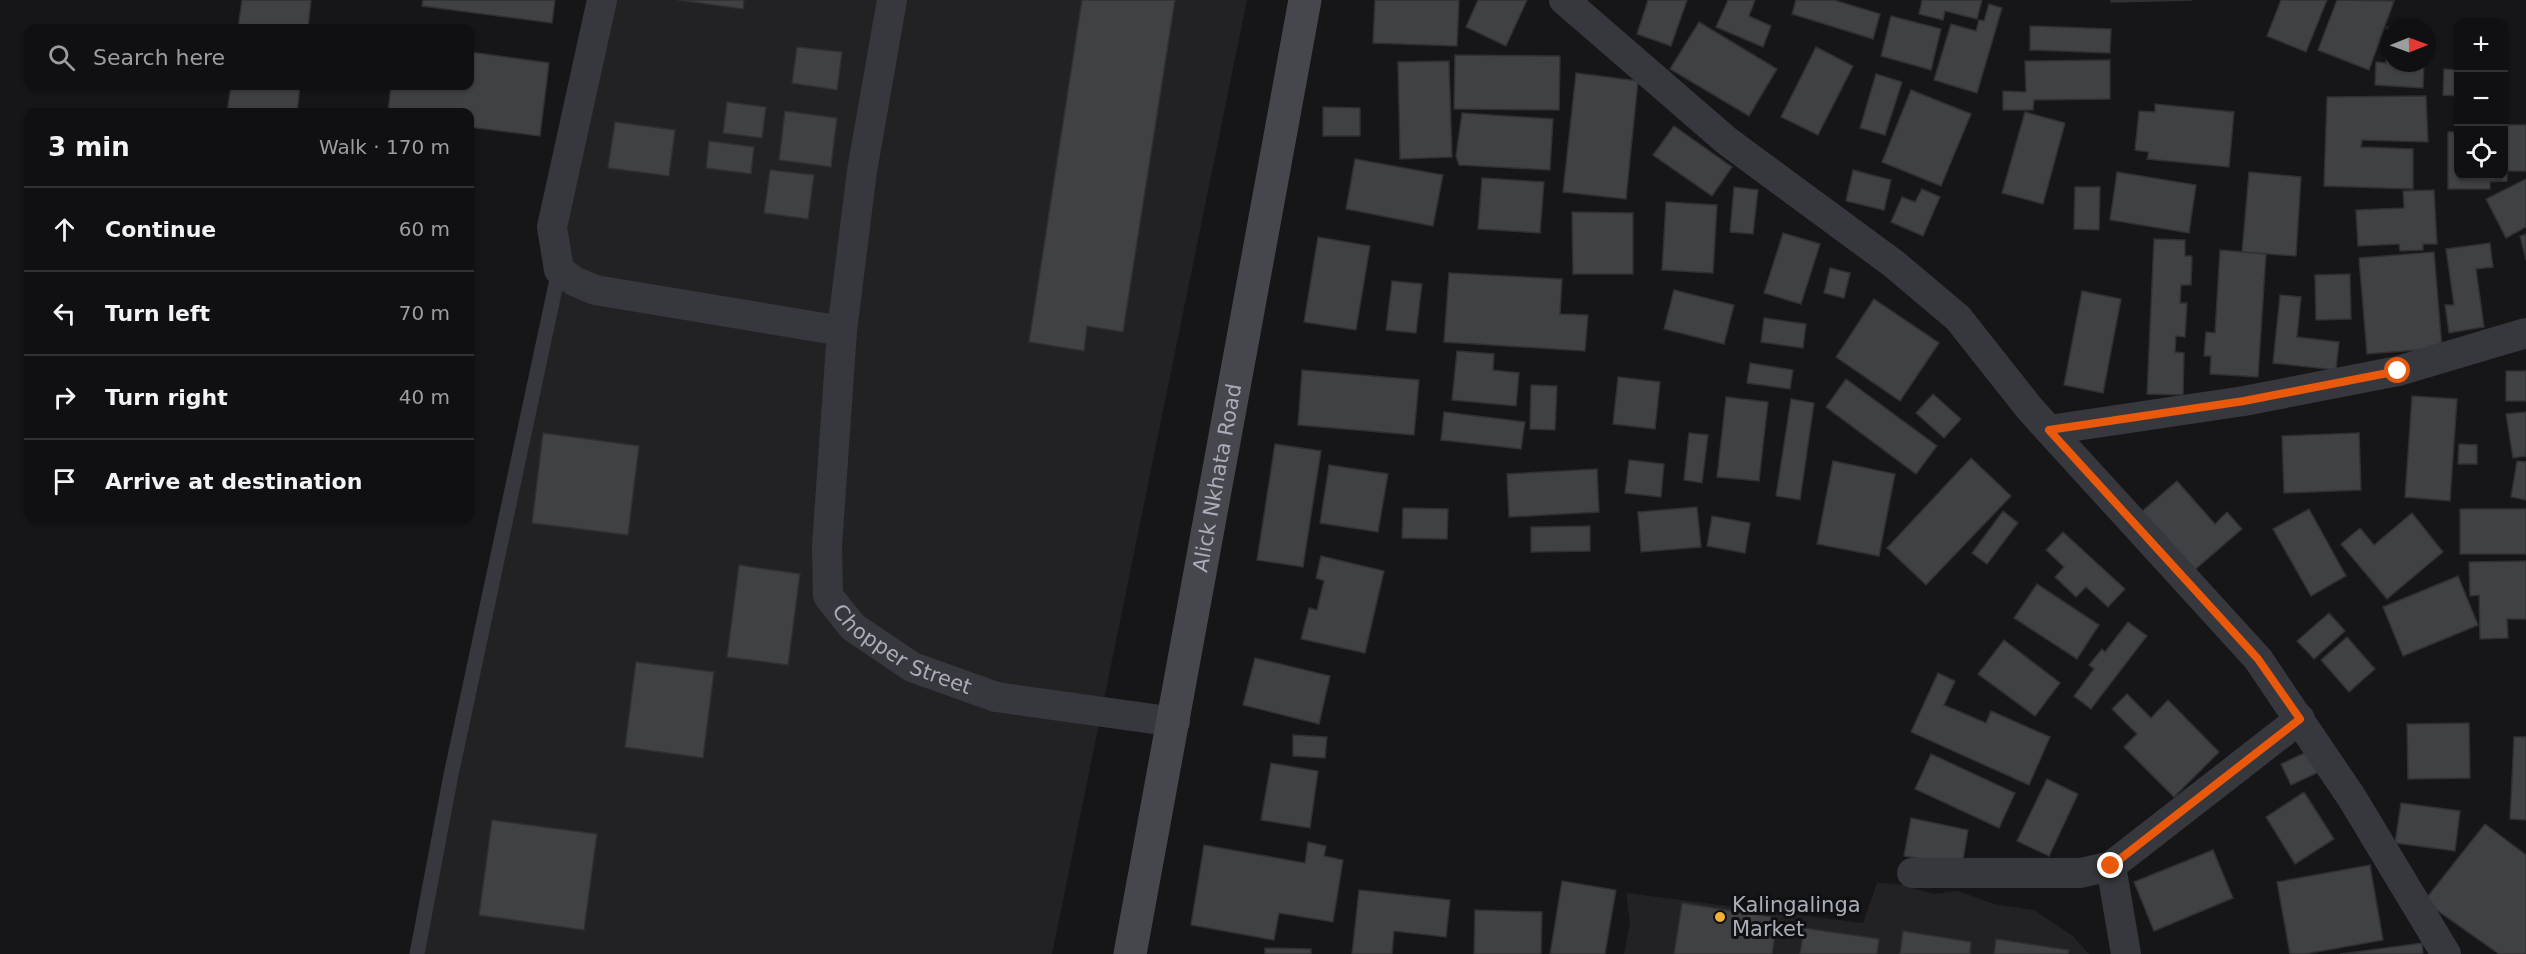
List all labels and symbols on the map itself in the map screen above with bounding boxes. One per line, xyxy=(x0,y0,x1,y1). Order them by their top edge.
north arrow xyxy=(2382,18,2436,72)
route start xyxy=(2384,357,2410,383)
street label: Alick Nkhata Road xyxy=(1188,382,1246,574)
street label: Chopper Street xyxy=(827,599,975,699)
route end xyxy=(2097,852,2123,878)
place label: Kalingalinga Market xyxy=(1732,893,1861,941)
marker: Kalingalinga Market xyxy=(1713,910,1727,924)

